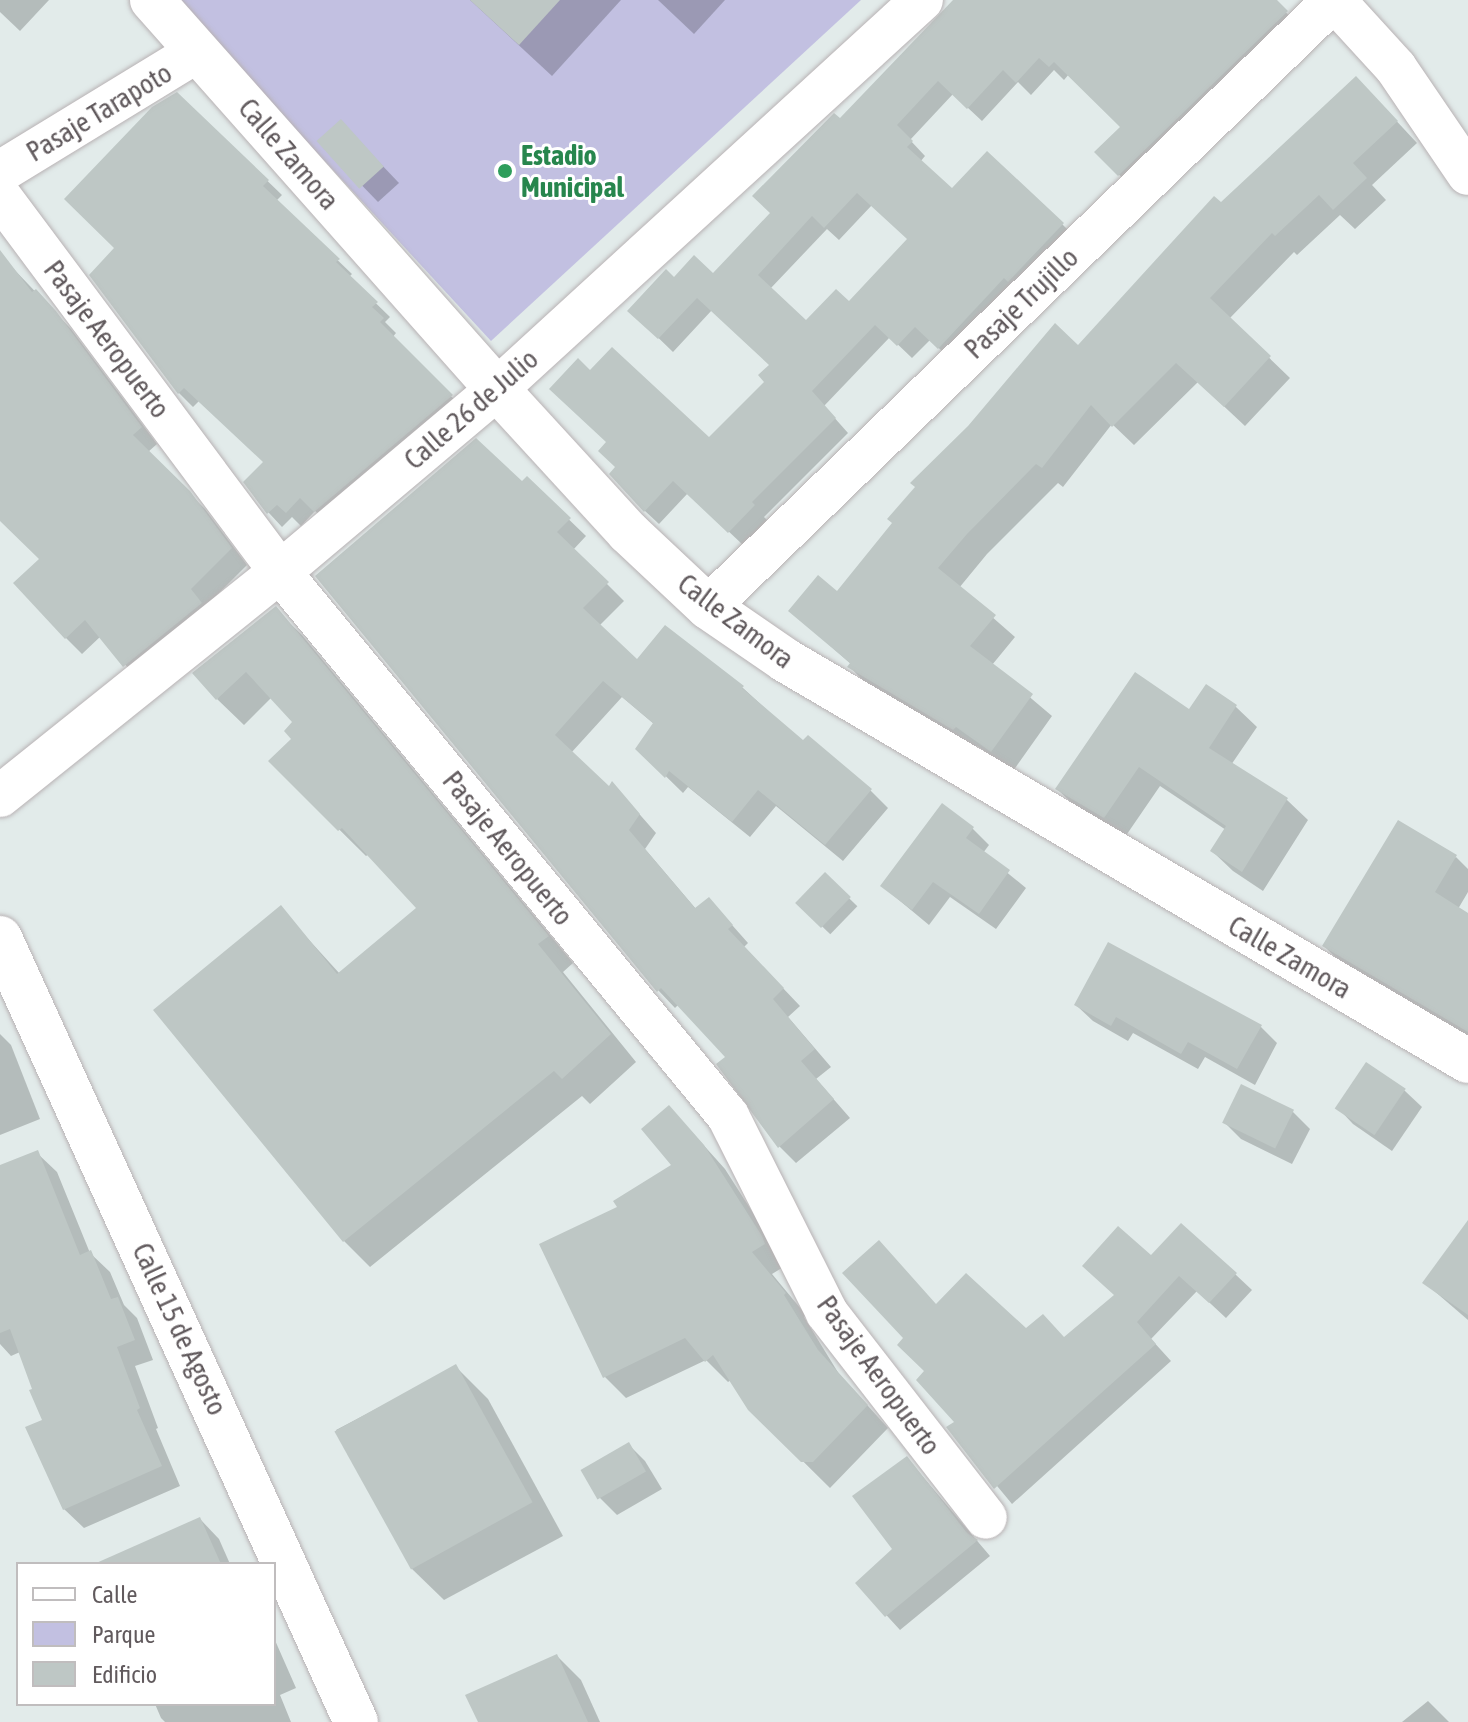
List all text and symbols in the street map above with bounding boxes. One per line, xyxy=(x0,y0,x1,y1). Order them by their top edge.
street label: Pasaje Tarapoto xyxy=(20,55,178,169)
street label: Calle Zamora xyxy=(232,92,346,216)
place label: Estadio Municipal xyxy=(521,138,624,204)
marker: Estadio Municipal xyxy=(496,162,514,180)
street label: Pasaje Trujillo xyxy=(957,241,1085,365)
street label: Pasaje Aeropuerto xyxy=(37,254,177,424)
street label: Calle 26 de Julio xyxy=(397,342,545,476)
street label: Calle Zamora xyxy=(671,567,801,675)
street label: Pasaje Aeropuerto xyxy=(436,764,580,932)
street label: Calle Zamora xyxy=(1223,908,1357,1006)
street label: Calle 15 de Agosto xyxy=(125,1238,235,1420)
street label: Pasaje Aeropuerto xyxy=(810,1289,948,1461)
legend xyxy=(16,1562,276,1706)
text: Calle xyxy=(92,1581,137,1608)
text: Parque xyxy=(92,1621,155,1648)
text: Edificio xyxy=(92,1661,157,1688)

